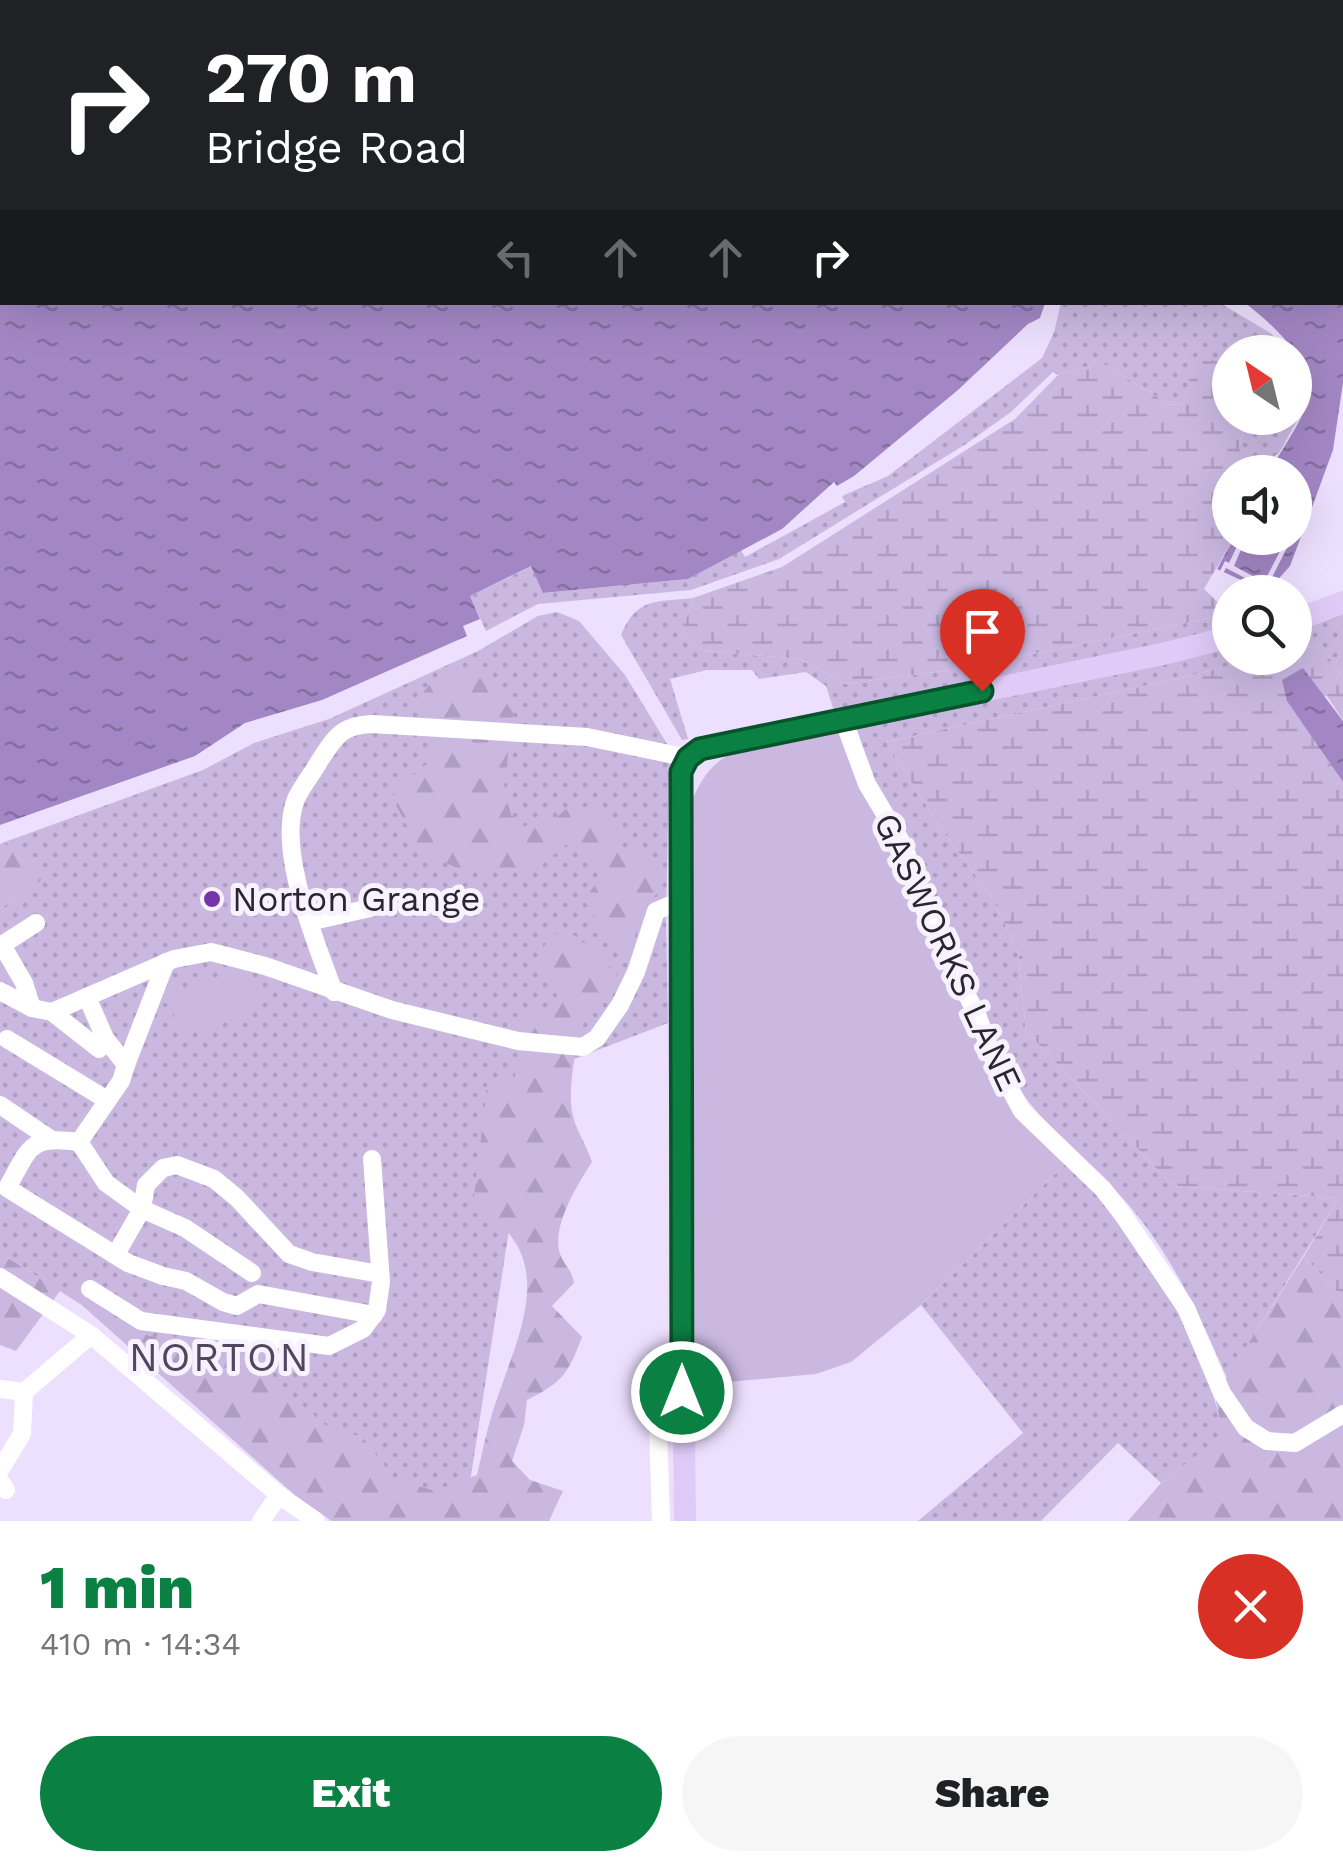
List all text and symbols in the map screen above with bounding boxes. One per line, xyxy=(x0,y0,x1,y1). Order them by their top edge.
text: 270 m xyxy=(205,37,417,119)
icon: right xyxy=(40,40,170,170)
text: Bridge Road xyxy=(205,121,468,174)
icon: left xyxy=(488,230,543,285)
icon: ahead xyxy=(593,230,648,285)
icon: ahead xyxy=(698,230,753,285)
icon: right xyxy=(803,230,858,285)
north arrow xyxy=(1212,335,1312,435)
map controls xyxy=(1212,335,1312,675)
button: sound xyxy=(1212,455,1312,555)
button: search xyxy=(1212,575,1312,675)
pin xyxy=(940,589,1025,692)
icon: arrive xyxy=(955,604,1010,659)
street label: GASWORKS LANE xyxy=(865,806,1031,1098)
place label: Norton Grange xyxy=(232,878,480,920)
marker: Norton Grange xyxy=(201,888,223,910)
district label: NORTON xyxy=(129,1334,311,1381)
position arrow xyxy=(630,1340,734,1444)
text: 1 min xyxy=(40,1552,194,1623)
button: close xyxy=(1198,1554,1303,1659)
text: 410 m · 14:34 xyxy=(40,1625,241,1663)
button: Exit xyxy=(40,1736,662,1851)
button: Share xyxy=(682,1736,1303,1851)

